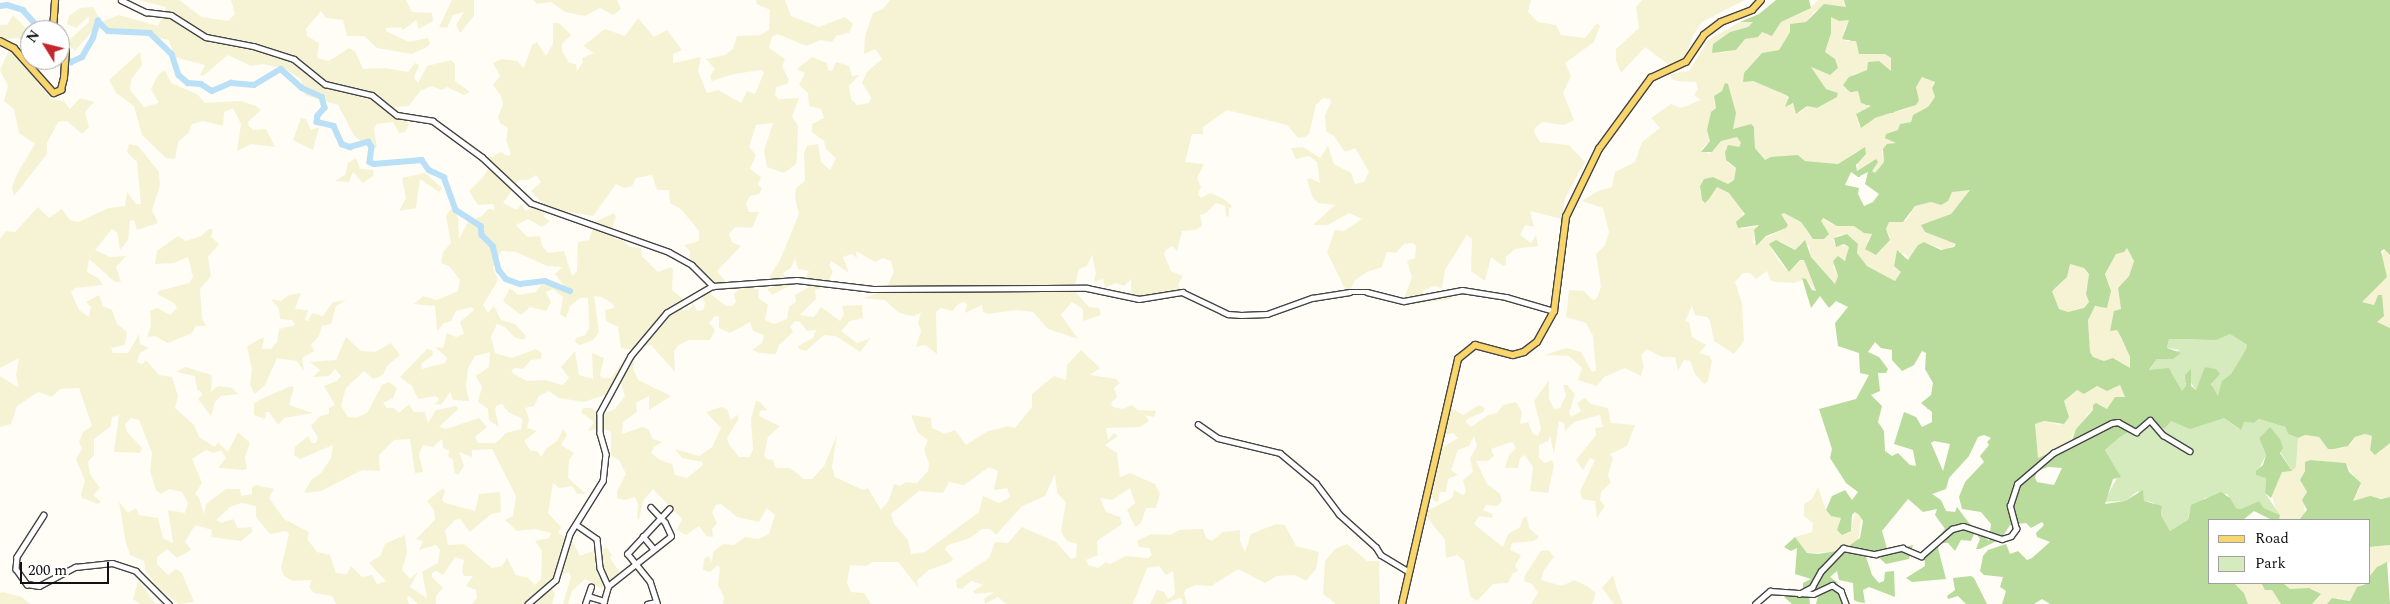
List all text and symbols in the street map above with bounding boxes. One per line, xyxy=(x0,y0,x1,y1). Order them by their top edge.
north arrow xyxy=(20,20,70,70)
text: N xyxy=(21,26,45,47)
legend xyxy=(2208,519,2370,584)
text: Road xyxy=(2255,527,2289,550)
scale bar xyxy=(22,552,111,584)
text: Park xyxy=(2255,552,2286,575)
text: 200 m xyxy=(28,559,67,582)

